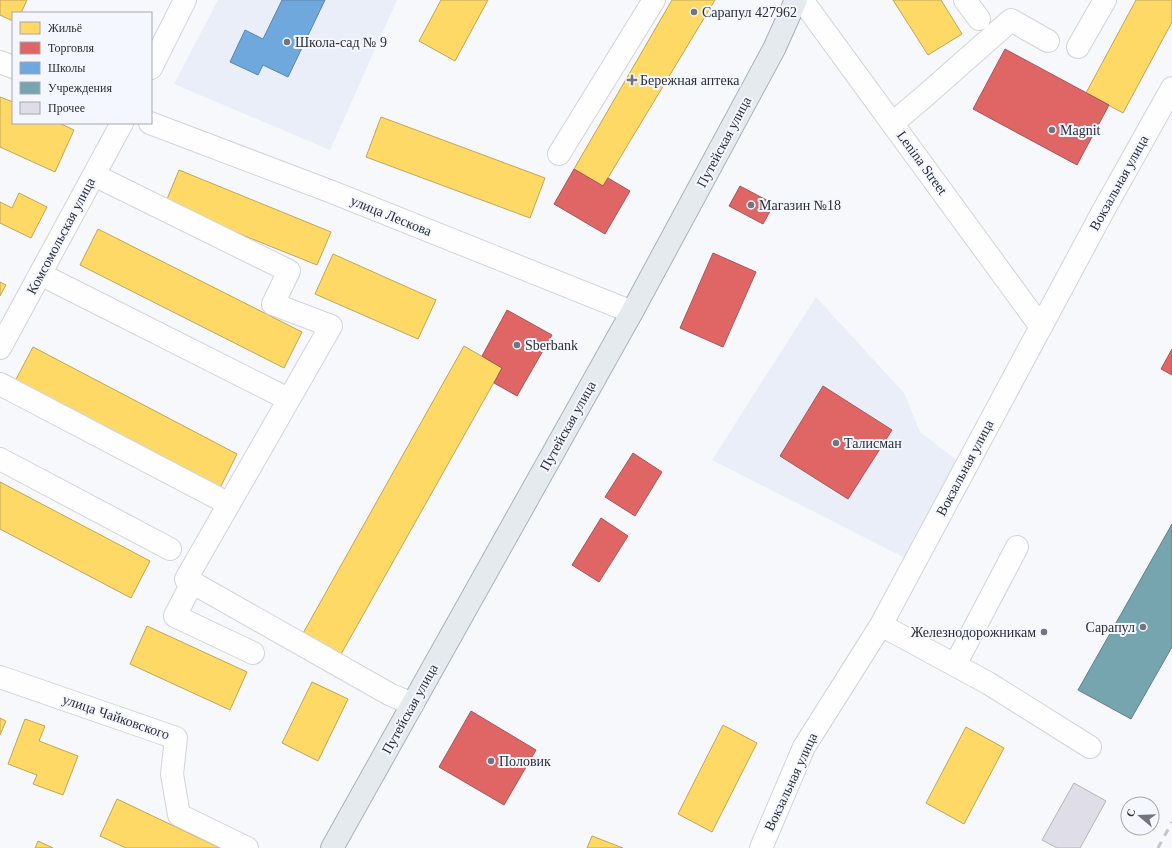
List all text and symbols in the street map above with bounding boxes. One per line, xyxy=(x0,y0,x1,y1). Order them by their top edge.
place label: Сарапул 427962 xyxy=(702,5,797,20)
marker: Сарапул 427962 xyxy=(689,7,699,17)
legend xyxy=(12,12,152,124)
text: Жильё xyxy=(48,21,82,35)
place label: Школа-сад № 9 xyxy=(295,35,387,50)
marker: Школа-сад № 9 xyxy=(282,37,292,47)
text: Торговля xyxy=(48,41,95,55)
text: Школы xyxy=(48,61,85,75)
place label: Бережная аптека xyxy=(640,73,740,88)
marker: Бережная аптека xyxy=(627,75,637,85)
text: Учреждения xyxy=(48,81,112,95)
street label: Путейская улица xyxy=(694,93,755,190)
text: Прочее xyxy=(48,101,85,115)
place label: Magnit xyxy=(1060,123,1101,138)
marker: Magnit xyxy=(1047,125,1057,135)
street label: Lenina Street xyxy=(894,128,950,198)
street label: Вокзальная улица xyxy=(1087,132,1152,233)
street label: Комсомольская улица xyxy=(24,175,98,297)
street label: улица Лескова xyxy=(348,193,434,239)
place label: Магазин №18 xyxy=(759,198,841,213)
marker: Магазин №18 xyxy=(746,200,756,210)
place label: Sberbank xyxy=(525,338,578,353)
marker: Sberbank xyxy=(512,340,522,350)
street label: Путейская улица xyxy=(537,378,599,474)
street label: Вокзальная улица xyxy=(933,417,997,519)
place label: Талисман xyxy=(844,436,902,451)
marker: Талисман xyxy=(831,438,841,448)
place label: Сарапул xyxy=(1086,620,1135,635)
marker: Сарапул xyxy=(1138,622,1148,632)
place label: Железнодорожникам xyxy=(911,625,1036,640)
marker: Железнодорожникам xyxy=(1039,627,1049,637)
street label: Путейская улица xyxy=(379,661,441,757)
street label: улица Чайковского xyxy=(61,692,171,742)
street label: Вокзальная улица xyxy=(762,730,821,833)
place label: Половик xyxy=(499,754,551,769)
marker: Половик xyxy=(486,756,496,766)
north arrow xyxy=(1120,796,1160,836)
text: С xyxy=(1124,807,1138,818)

